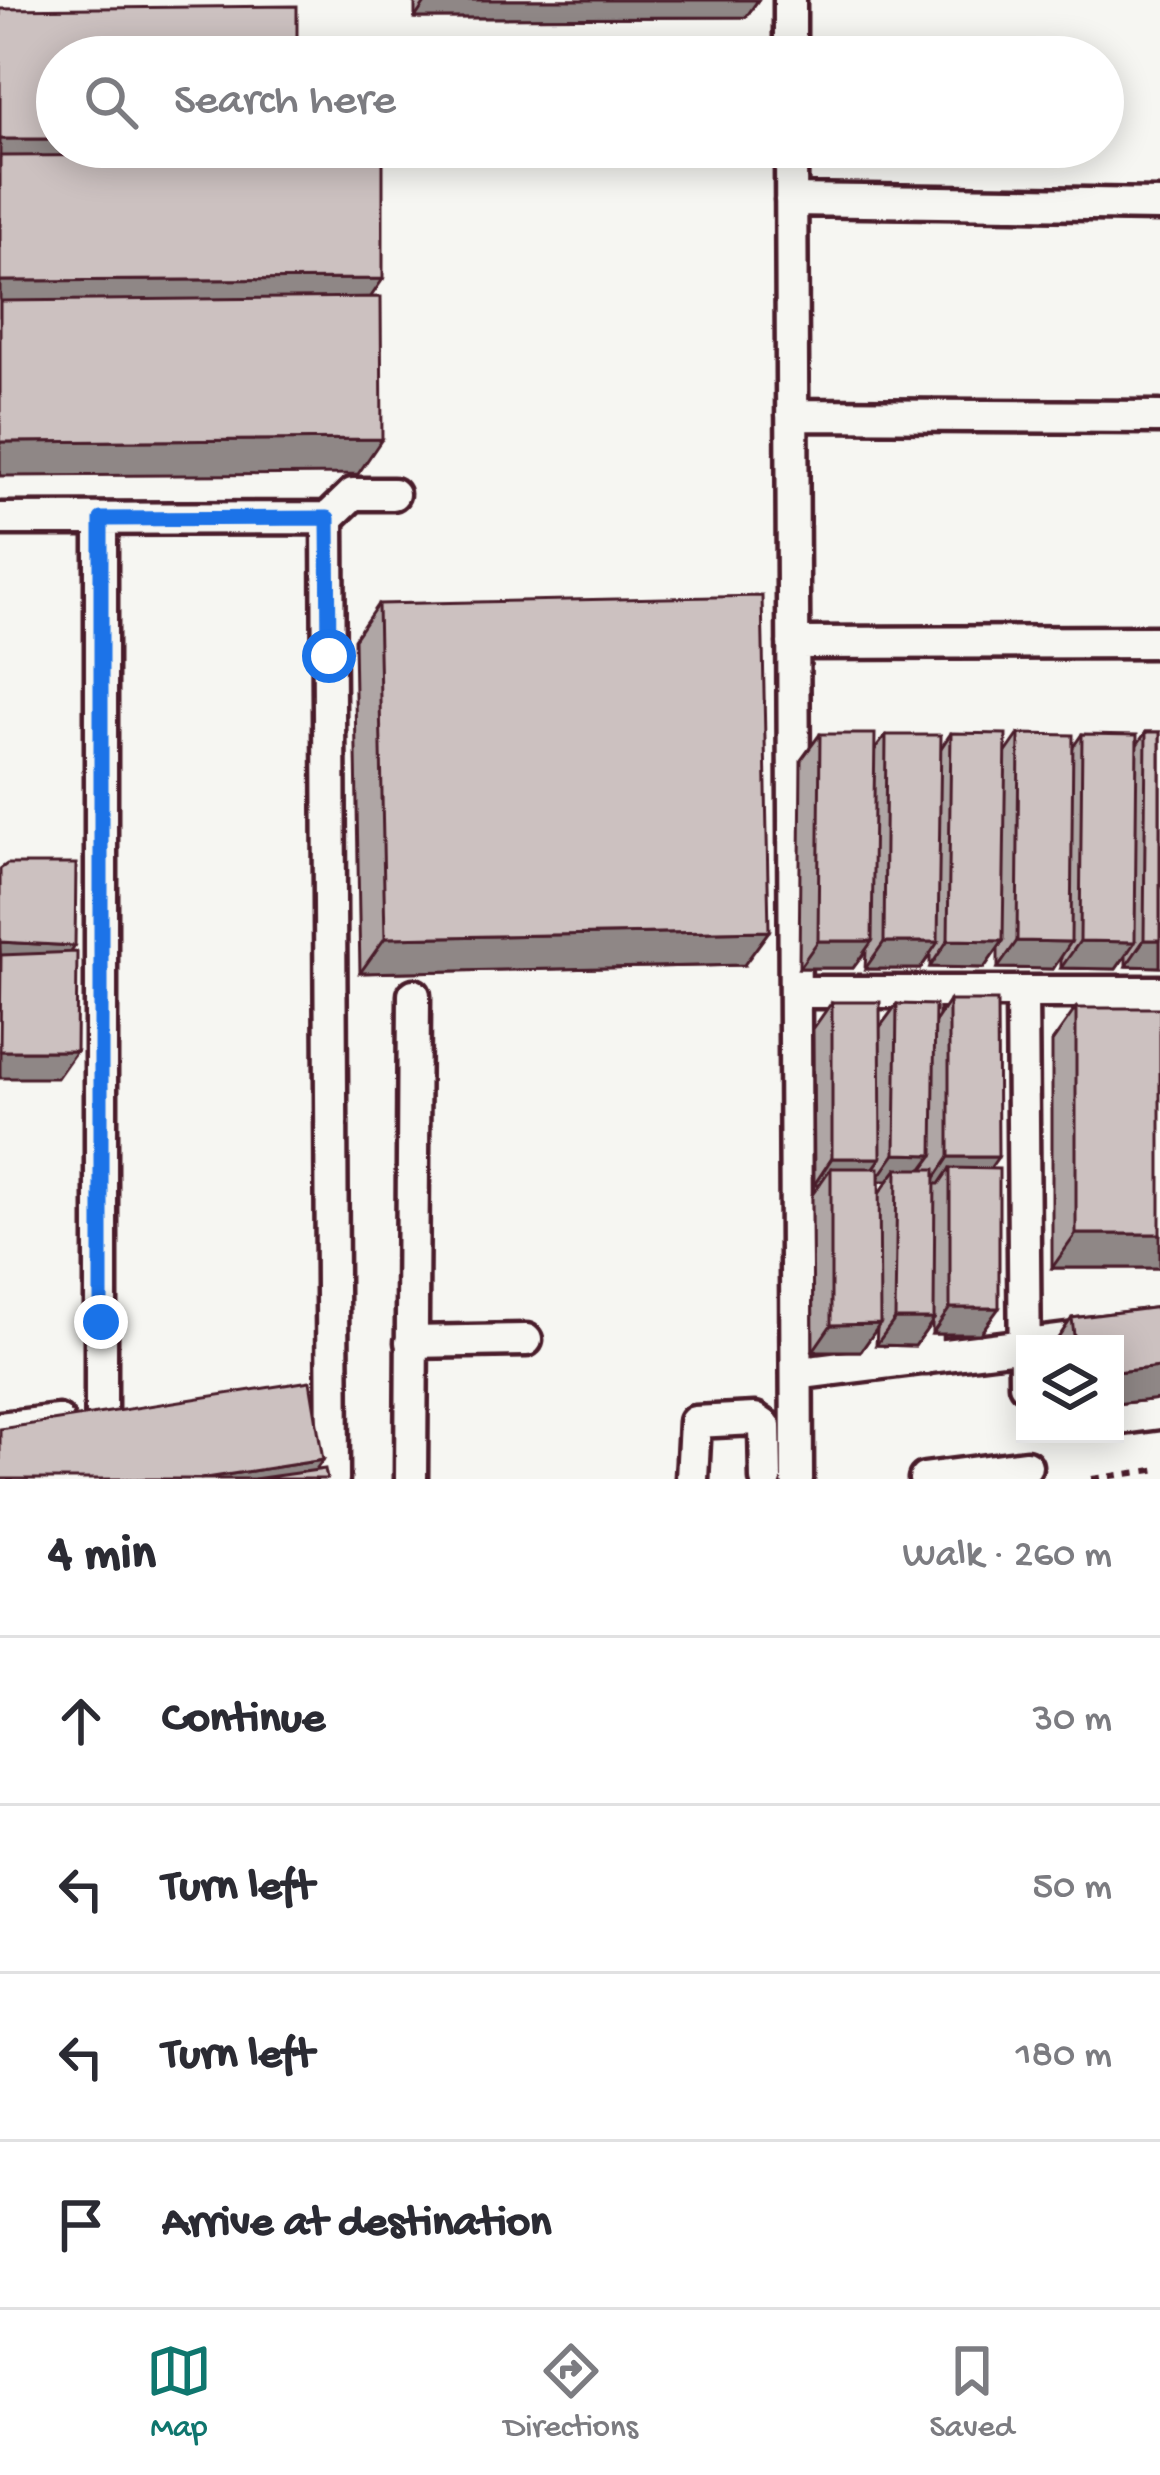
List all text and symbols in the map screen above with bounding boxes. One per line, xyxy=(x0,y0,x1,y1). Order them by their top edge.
search box xyxy=(36,36,1124,168)
icon: search xyxy=(78,69,144,135)
text: Search here xyxy=(174,76,396,129)
route start xyxy=(302,629,356,683)
route end xyxy=(74,1295,128,1349)
map controls xyxy=(1016,1335,1124,1443)
button: layers xyxy=(1016,1335,1124,1443)
text: 4 min xyxy=(48,1527,156,1587)
text: Walk · 260 m xyxy=(903,1534,1112,1580)
icon: ahead xyxy=(48,1688,114,1754)
text: Continue xyxy=(162,1694,325,1747)
text: 30 m xyxy=(1033,1698,1112,1744)
icon: left xyxy=(48,1856,114,1922)
text: Turn left xyxy=(162,1862,314,1915)
text: 50 m xyxy=(1032,1866,1112,1912)
icon: left xyxy=(48,2024,114,2090)
text: Turn left xyxy=(162,2030,314,2083)
text: 180 m xyxy=(1016,2034,1112,2080)
icon: arrive xyxy=(48,2192,114,2258)
text: Arrive at destination xyxy=(162,2198,551,2251)
tab: Map xyxy=(146,2338,212,2448)
tab: Directions xyxy=(504,2338,638,2448)
tab: Saved xyxy=(930,2338,1014,2448)

